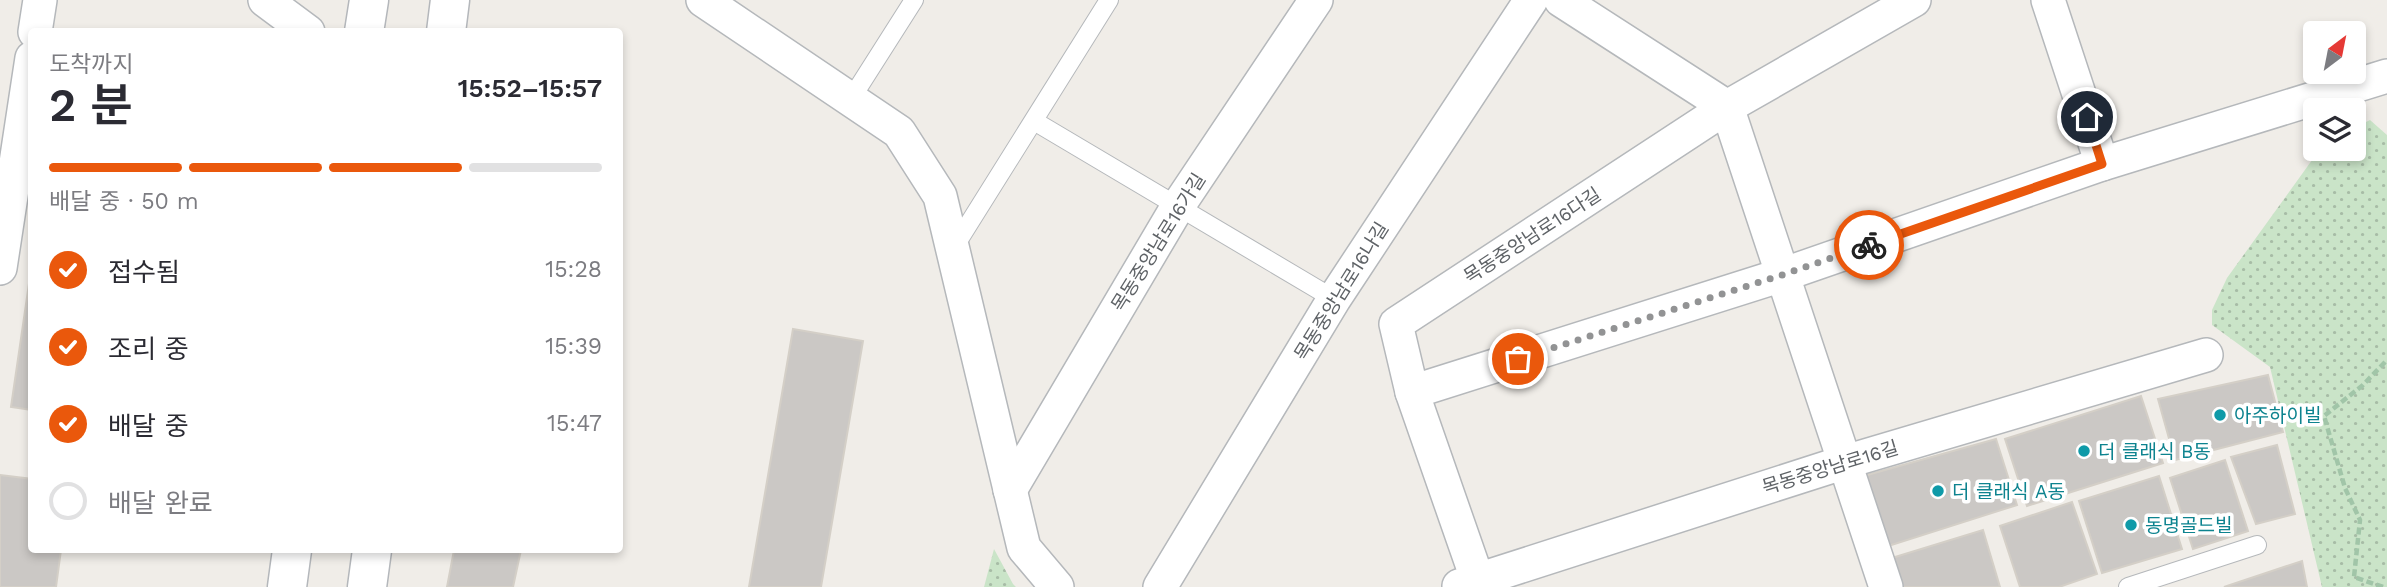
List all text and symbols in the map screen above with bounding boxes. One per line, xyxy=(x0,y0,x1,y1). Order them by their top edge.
north arrow xyxy=(2303,21,2366,84)
map controls xyxy=(2303,21,2366,161)
text: 도착까지 xyxy=(49,51,134,78)
text: 15:52–15:57 xyxy=(458,73,602,103)
text: 2 분 xyxy=(49,78,133,132)
pin xyxy=(2057,87,2117,147)
icon: home xyxy=(2068,98,2106,136)
button: layers xyxy=(2303,98,2366,161)
street label: 목동중앙남로16가길 xyxy=(1107,169,1210,316)
street label: 목동중앙남로16다길 xyxy=(1459,183,1605,288)
text: 배달 중 · 50 m xyxy=(49,188,199,215)
courier xyxy=(1834,210,1904,280)
street label: 목동중앙남로16나길 xyxy=(1290,218,1393,365)
icon: bike xyxy=(1850,226,1888,264)
icon: check xyxy=(49,251,87,289)
text: 15:28 xyxy=(545,256,602,283)
text: 접수됨 xyxy=(108,257,180,287)
icon: check xyxy=(49,328,87,366)
pin xyxy=(1488,329,1548,389)
text: 15:39 xyxy=(545,333,602,360)
text: 조리 중 xyxy=(108,334,189,364)
icon: bag xyxy=(1499,340,1537,378)
place label: 아주하이빌 xyxy=(2234,404,2321,427)
icon: check xyxy=(49,405,87,443)
marker: 아주하이빌 xyxy=(2212,407,2228,423)
text: 15:47 xyxy=(547,410,602,437)
text: 배달 중 xyxy=(108,411,189,441)
street label: 목동중앙남로16길 xyxy=(1759,436,1901,499)
place label: 더 클래식 B동 xyxy=(2098,440,2211,463)
marker: 더 클래식 B동 xyxy=(2076,443,2092,459)
place label: 더 클래식 A동 xyxy=(1952,480,2065,503)
marker: 더 클래식 A동 xyxy=(1930,483,1946,499)
text: 배달 완료 xyxy=(108,488,213,518)
place label: 동명골드빌 xyxy=(2145,514,2232,537)
marker: 동명골드빌 xyxy=(2123,517,2139,533)

